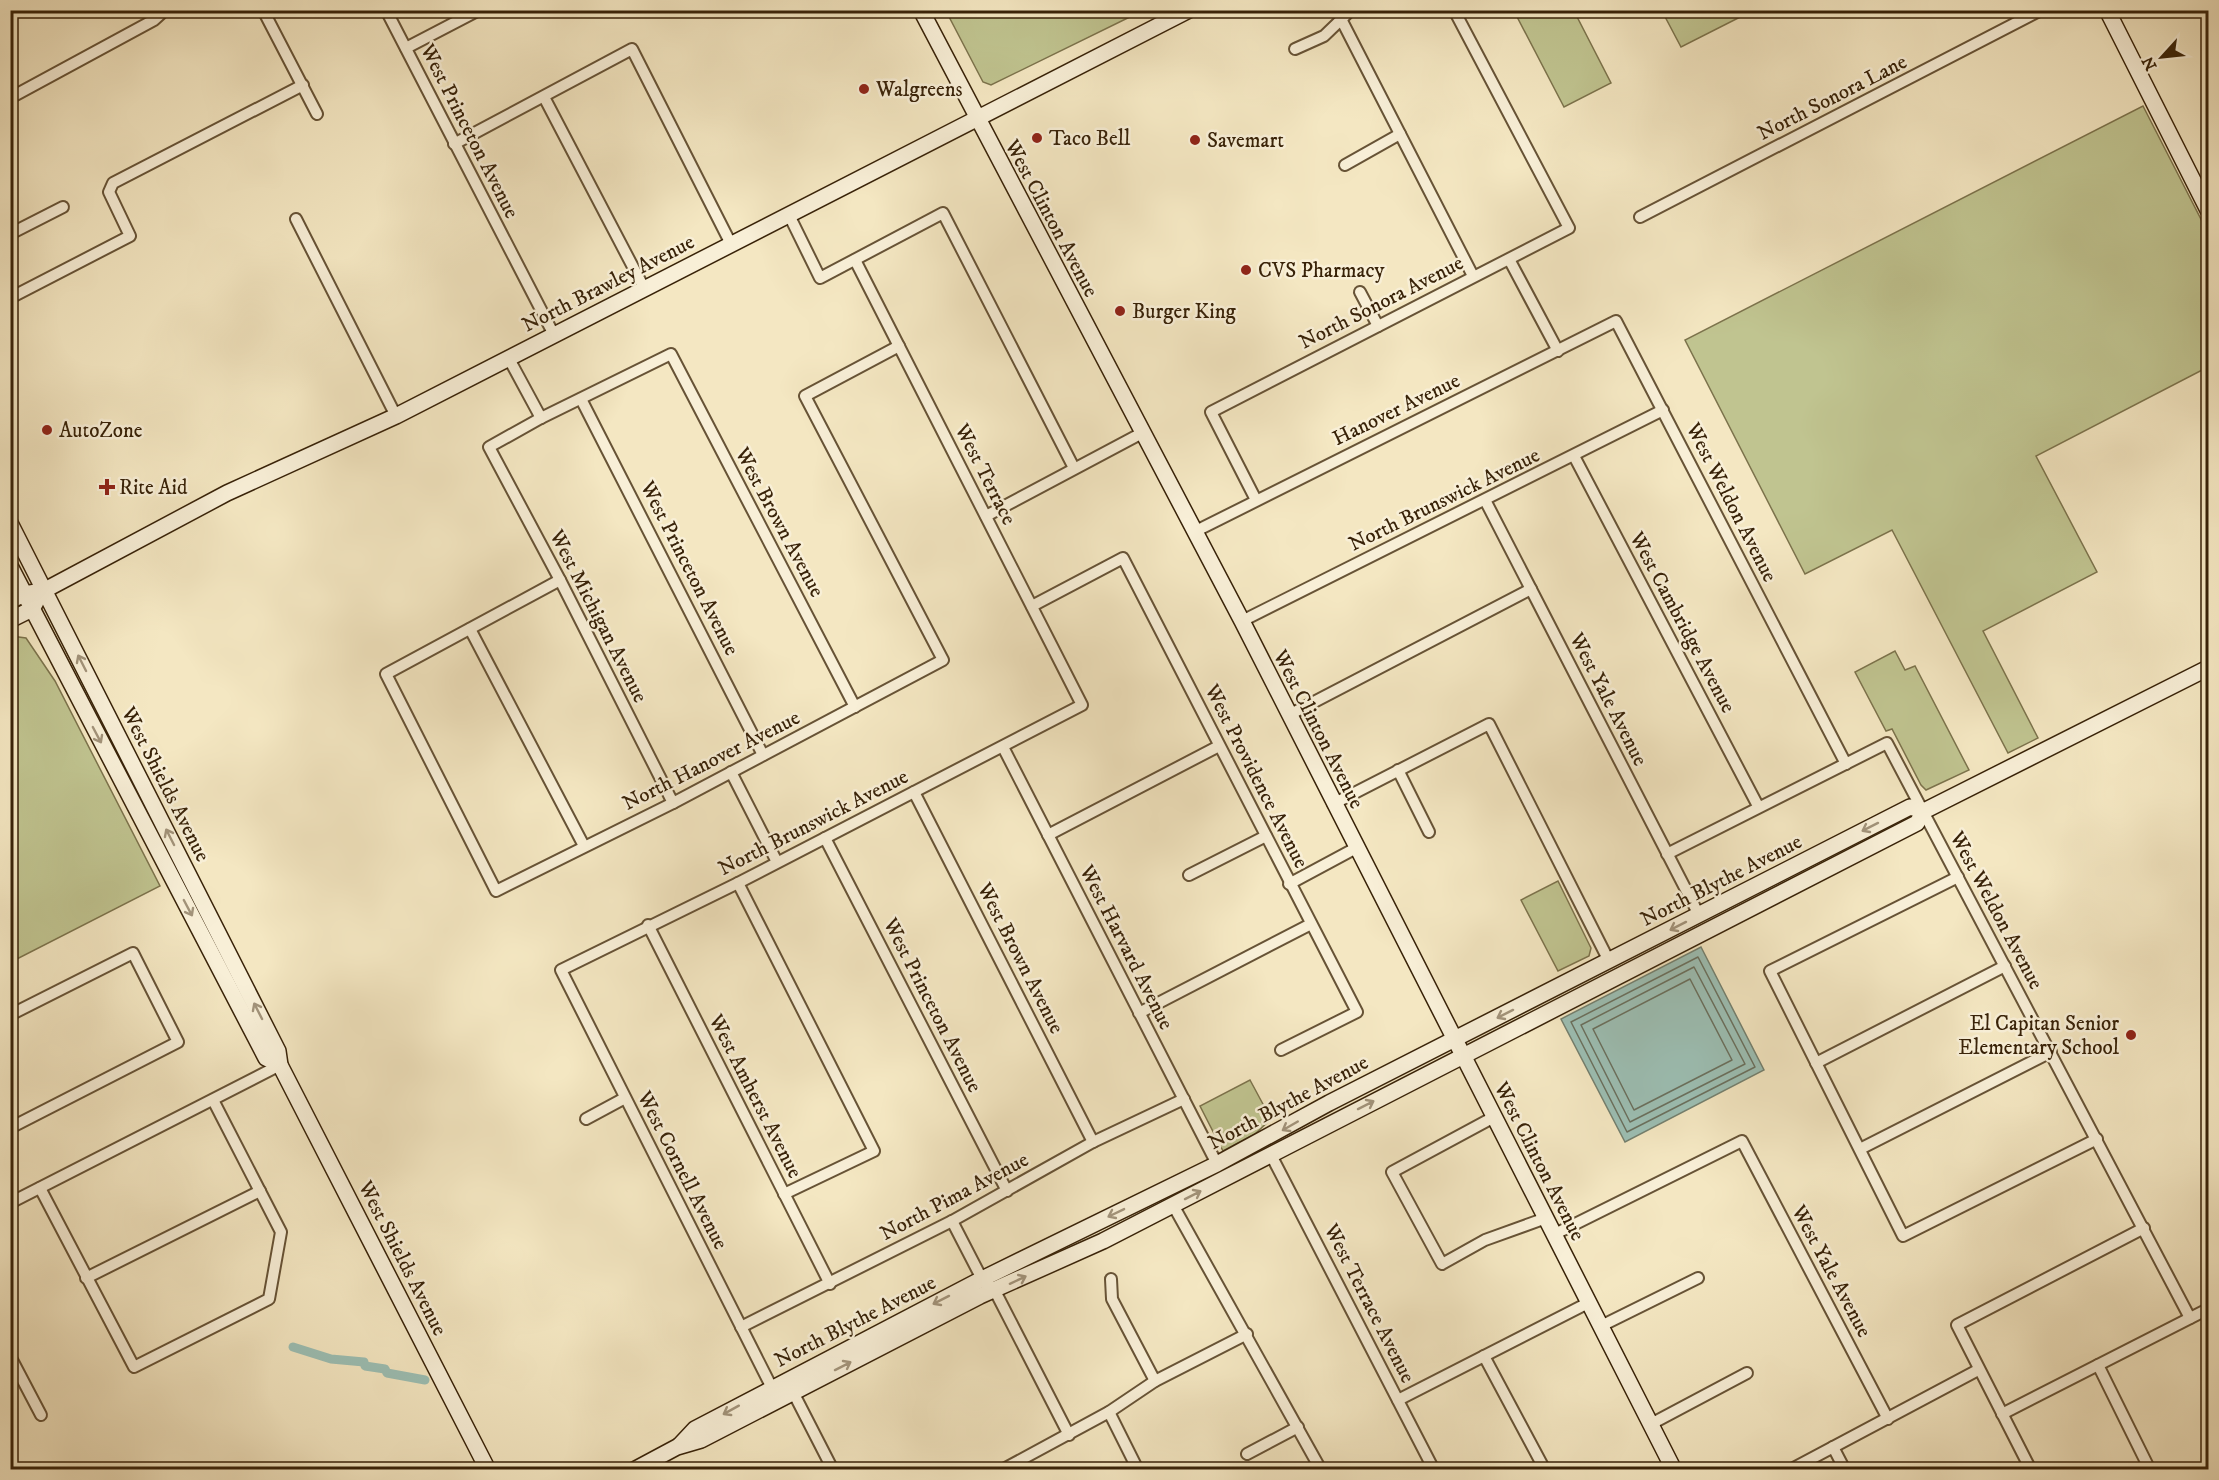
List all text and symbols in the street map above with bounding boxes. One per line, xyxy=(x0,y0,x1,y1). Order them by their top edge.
north arrow xyxy=(2132,27,2192,87)
street label: West Princeton Avenue xyxy=(413,39,524,223)
street label: North Sonora Lane xyxy=(1753,49,1912,147)
text: N xyxy=(2138,53,2161,74)
place label: Walgreens xyxy=(875,77,963,103)
marker: Walgreens xyxy=(857,82,871,96)
place label: Taco Bell xyxy=(1049,126,1131,152)
place label: Savemart xyxy=(1207,128,1284,154)
marker: Taco Bell xyxy=(1030,131,1044,145)
marker: Savemart xyxy=(1188,133,1202,147)
street label: West Clinton Avenue xyxy=(998,134,1104,302)
street label: North Brawley Avenue xyxy=(518,229,699,339)
street label: North Sonora Avenue xyxy=(1295,250,1468,356)
place label: CVS Pharmacy xyxy=(1258,258,1385,284)
marker: CVS Pharmacy xyxy=(1239,263,1253,277)
place label: Burger King xyxy=(1132,299,1237,325)
marker: Burger King xyxy=(1113,304,1127,318)
street label: Hanover Avenue xyxy=(1329,368,1465,452)
place label: AutoZone xyxy=(59,418,143,444)
street label: West Weldon Avenue xyxy=(1679,418,1783,587)
street label: West Terrace xyxy=(948,419,1022,530)
marker: AutoZone xyxy=(40,423,54,437)
street label: West Brown Avenue xyxy=(728,442,830,602)
street label: North Brunswick Avenue xyxy=(1345,442,1545,557)
place label: Rite Aid xyxy=(119,475,188,501)
street label: West Princeton Avenue xyxy=(633,476,744,660)
marker: Rite Aid xyxy=(100,480,114,494)
street label: West Michigan Avenue xyxy=(543,525,653,707)
street label: West Cambridge Avenue xyxy=(1623,527,1741,718)
street label: West Yale Avenue xyxy=(1563,628,1653,771)
street label: West Clinton Avenue xyxy=(1266,645,1369,813)
one-way arrow xyxy=(76,655,87,673)
street label: West Providence Avenue xyxy=(1198,679,1314,873)
street label: West Shields Avenue xyxy=(114,702,215,866)
street label: North Hanover Avenue xyxy=(618,705,805,817)
one-way arrow xyxy=(92,726,104,744)
street label: North Brunswick Avenue xyxy=(714,764,913,882)
one-way arrow xyxy=(1862,822,1880,833)
street label: West Weldon Avenue xyxy=(1943,826,2049,994)
one-way arrow xyxy=(164,829,175,847)
street label: North Blythe Avenue xyxy=(1636,829,1807,933)
street label: West Harvard Avenue xyxy=(1073,860,1179,1034)
street label: West Brown Avenue xyxy=(970,878,1069,1038)
one-way arrow xyxy=(182,899,194,916)
street label: West Princeton Avenue xyxy=(876,913,987,1097)
one-way arrow xyxy=(1670,921,1688,932)
one-way arrow xyxy=(252,1003,263,1021)
street label: West Amherst Avenue xyxy=(702,1009,808,1183)
one-way arrow xyxy=(1496,1009,1514,1021)
place label: El Capitan Senior Elementary School xyxy=(1958,1011,2120,1061)
marker: El Capitan Senior Elementary School xyxy=(2124,1028,2138,1042)
street label: North Blythe Avenue xyxy=(1204,1050,1373,1156)
street label: West Clinton Avenue xyxy=(1487,1077,1590,1245)
street label: West Cornell Avenue xyxy=(630,1086,733,1254)
one-way arrow xyxy=(1357,1099,1375,1111)
one-way arrow xyxy=(1282,1120,1299,1132)
street label: North Pima Avenue xyxy=(876,1147,1033,1247)
street label: West Shields Avenue xyxy=(351,1176,452,1340)
one-way arrow xyxy=(1184,1189,1202,1200)
street label: West Yale Avenue xyxy=(1785,1200,1877,1342)
one-way arrow xyxy=(1108,1208,1126,1220)
street label: West Terrace Avenue xyxy=(1317,1219,1421,1388)
street label: North Blythe Avenue xyxy=(770,1270,941,1374)
one-way arrow xyxy=(1008,1274,1026,1285)
one-way arrow xyxy=(933,1295,951,1306)
one-way arrow xyxy=(834,1360,852,1372)
one-way arrow xyxy=(723,1405,741,1416)

